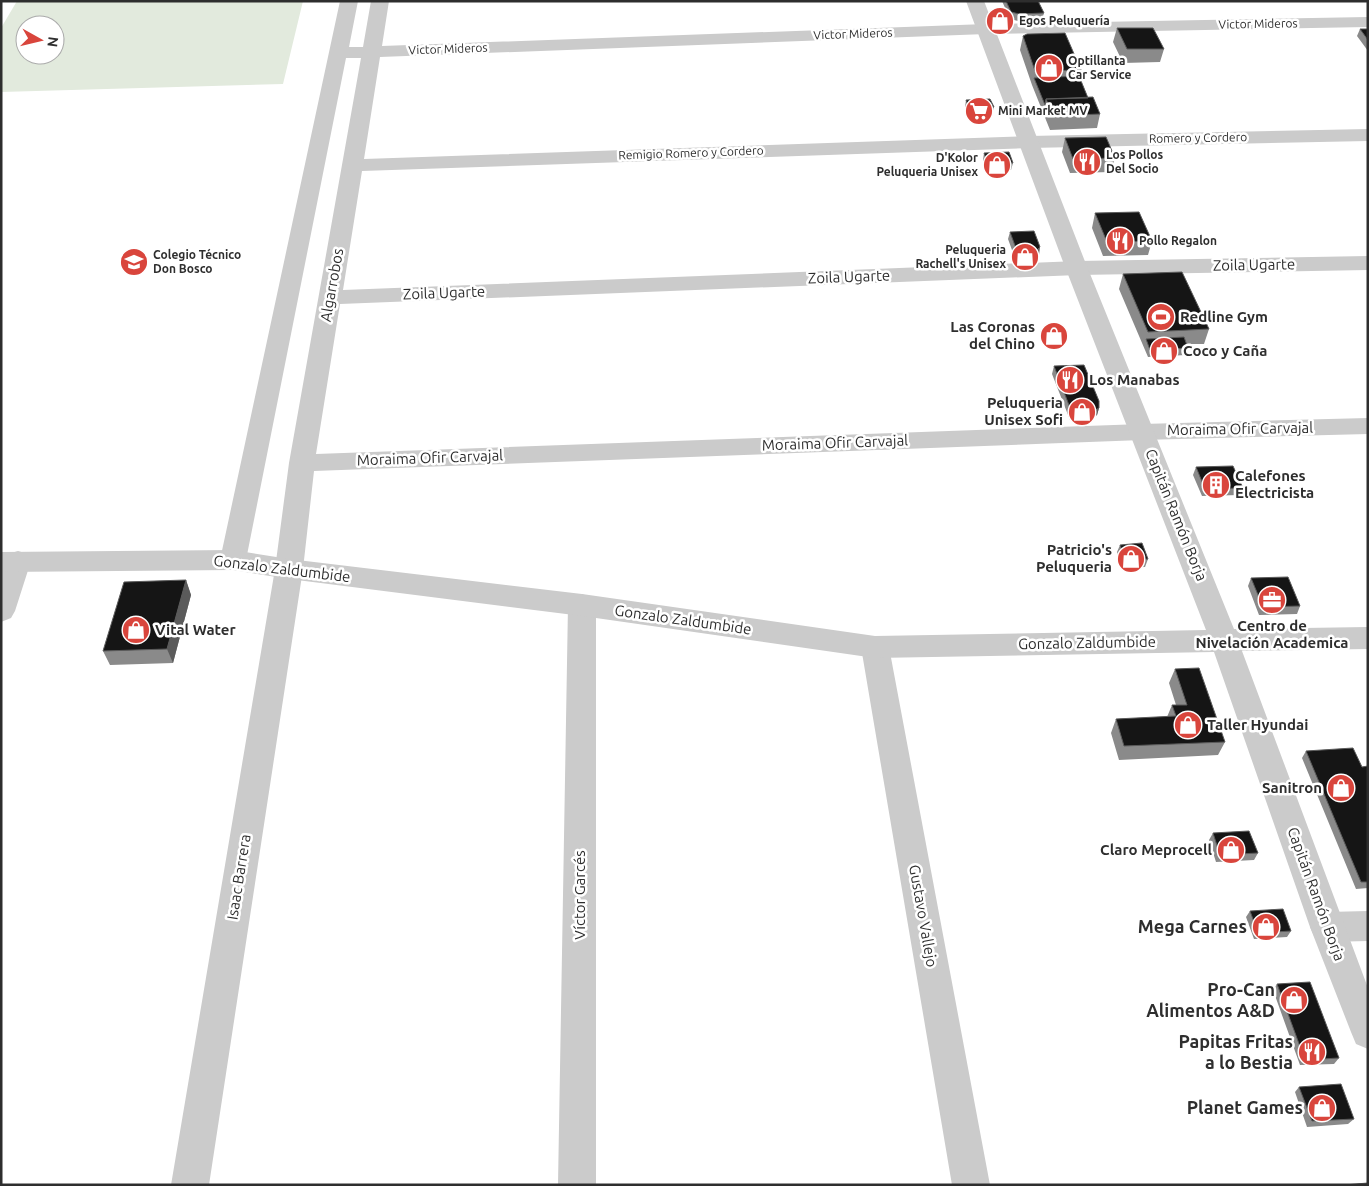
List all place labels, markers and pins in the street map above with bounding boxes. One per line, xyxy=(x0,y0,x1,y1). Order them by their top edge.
shop icon: Egos Peluquería xyxy=(985,6,1015,36)
place label: Egos Peluquería xyxy=(1019,14,1110,27)
shop icon: Optillanta Car Service xyxy=(1034,53,1064,83)
place label: Optillanta Car Service xyxy=(1068,54,1131,81)
supermarket icon: Mini Market MV xyxy=(964,96,994,126)
place label: Mini Market MV xyxy=(998,104,1088,117)
restaurant icon: Los Pollos Del Socio xyxy=(1072,147,1102,177)
place label: Los Pollos Del Socio xyxy=(1106,148,1163,175)
shop icon: D'Kolor Peluqueria Unisex xyxy=(982,150,1012,180)
place label: D'Kolor Peluqueria Unisex xyxy=(876,151,978,178)
restaurant icon: Pollo Regalon xyxy=(1105,226,1135,256)
place label: Pollo Regalon xyxy=(1139,234,1217,247)
shop icon: Peluqueria Rachell's Unisex xyxy=(1010,242,1040,272)
place label: Peluqueria Rachell's Unisex xyxy=(915,243,1006,270)
school or university icon: Colegio Técnico Don Bosco xyxy=(119,247,149,277)
place label: Colegio Técnico Don Bosco xyxy=(153,248,241,275)
sports icon: Redline Gym xyxy=(1146,302,1176,332)
place label: Redline Gym xyxy=(1180,308,1268,325)
place label: Las Coronas del Chino xyxy=(950,318,1035,352)
shop icon: Las Coronas del Chino xyxy=(1039,321,1069,351)
shop icon: Coco y Caña xyxy=(1149,336,1179,366)
place label: Coco y Caña xyxy=(1183,342,1267,359)
restaurant icon: Los Manabas xyxy=(1055,365,1085,395)
place label: Los Manabas xyxy=(1089,371,1180,388)
place label: Peluqueria Unisex Sofi xyxy=(984,394,1063,428)
shop icon: Peluqueria Unisex Sofi xyxy=(1067,397,1097,427)
place label: Calefones Electricista xyxy=(1235,467,1314,501)
building icon: Calefones Electricista xyxy=(1201,470,1231,500)
place label: Patricio's Peluqueria xyxy=(1036,541,1112,575)
shop icon: Patricio's Peluqueria xyxy=(1116,544,1146,574)
office icon: Centro de Nivelación Academica xyxy=(1257,585,1287,615)
shop icon: Vital Water xyxy=(121,615,151,645)
place label: Centro de Nivelación Academica xyxy=(1195,617,1349,651)
place label: Vital Water xyxy=(155,621,236,638)
shop icon: Taller Hyundai xyxy=(1173,710,1203,740)
place label: Taller Hyundai xyxy=(1207,716,1308,733)
shop icon: Sanitron xyxy=(1326,773,1356,803)
place label: Sanitron xyxy=(1262,779,1322,796)
shop icon: Claro Meprocell xyxy=(1216,835,1246,865)
place label: Claro Meprocell xyxy=(1100,841,1212,858)
shop icon: Mega Carnes xyxy=(1251,912,1281,942)
place label: Mega Carnes xyxy=(1138,916,1247,936)
place label: Pro-Can Alimentos A&D xyxy=(1146,979,1275,1020)
shop icon: Pro-Can Alimentos A&D xyxy=(1279,985,1309,1015)
place label: Papitas Fritas a lo Bestia xyxy=(1178,1031,1293,1072)
restaurant icon: Papitas Fritas a lo Bestia xyxy=(1297,1037,1327,1067)
shop icon: Planet Games xyxy=(1307,1093,1337,1123)
place label: Planet Games xyxy=(1187,1097,1303,1117)

